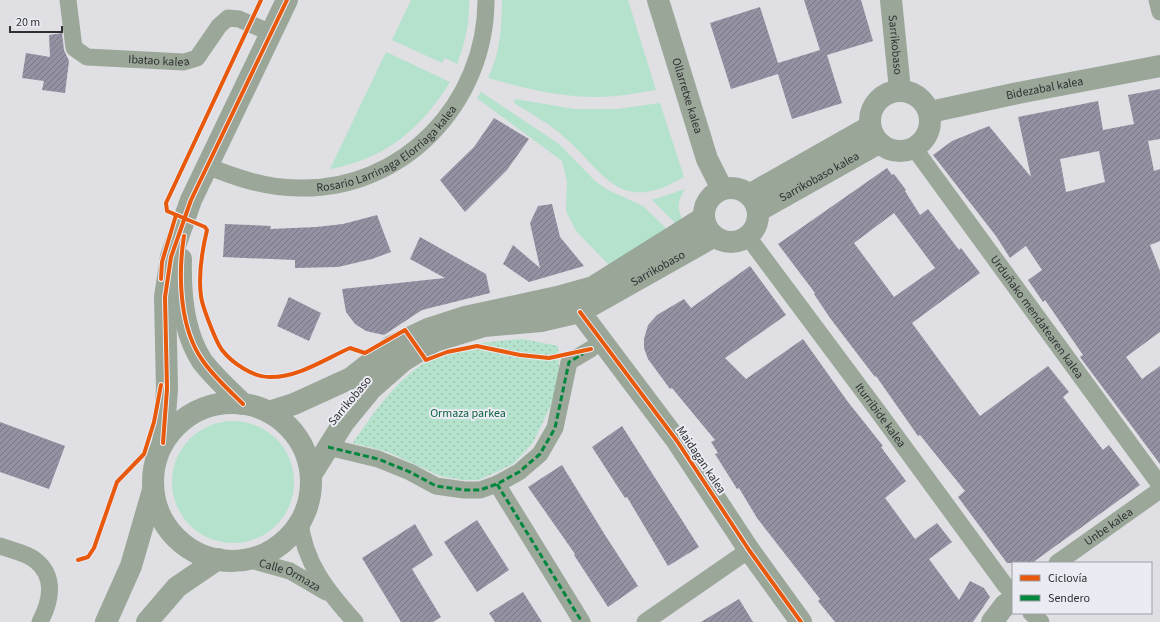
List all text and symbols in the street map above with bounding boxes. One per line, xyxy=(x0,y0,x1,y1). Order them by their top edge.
scale bar xyxy=(10,8,62,34)
text: 20 m xyxy=(16,14,40,31)
street label: Sarrikobaso xyxy=(884,14,907,76)
street label: Ibatao kalea xyxy=(128,51,192,70)
street label: Ollarretxe kalea xyxy=(668,56,707,136)
street label: Bidezabal kalea xyxy=(1004,72,1085,104)
street label: Rosario Larrinaga Elorriaga kalea xyxy=(316,102,461,196)
street label: Sarrikobaso kalea xyxy=(776,147,862,206)
street label: Sarrikobaso xyxy=(627,246,688,290)
street label: Urduñako mendatearen kalea xyxy=(986,252,1088,382)
street label: Sarrikobaso xyxy=(324,373,376,429)
street label: Iturribide kalea xyxy=(851,379,910,451)
park label: Ormaza parkea xyxy=(430,405,506,422)
street label: Maidagan kalea xyxy=(672,423,730,497)
street label: Unbe kalea xyxy=(1081,503,1136,550)
street label: Calle Ormaza xyxy=(257,554,324,596)
legend xyxy=(1012,562,1152,614)
text: Ciclovía xyxy=(1048,570,1087,587)
text: Sendero xyxy=(1048,590,1090,607)

